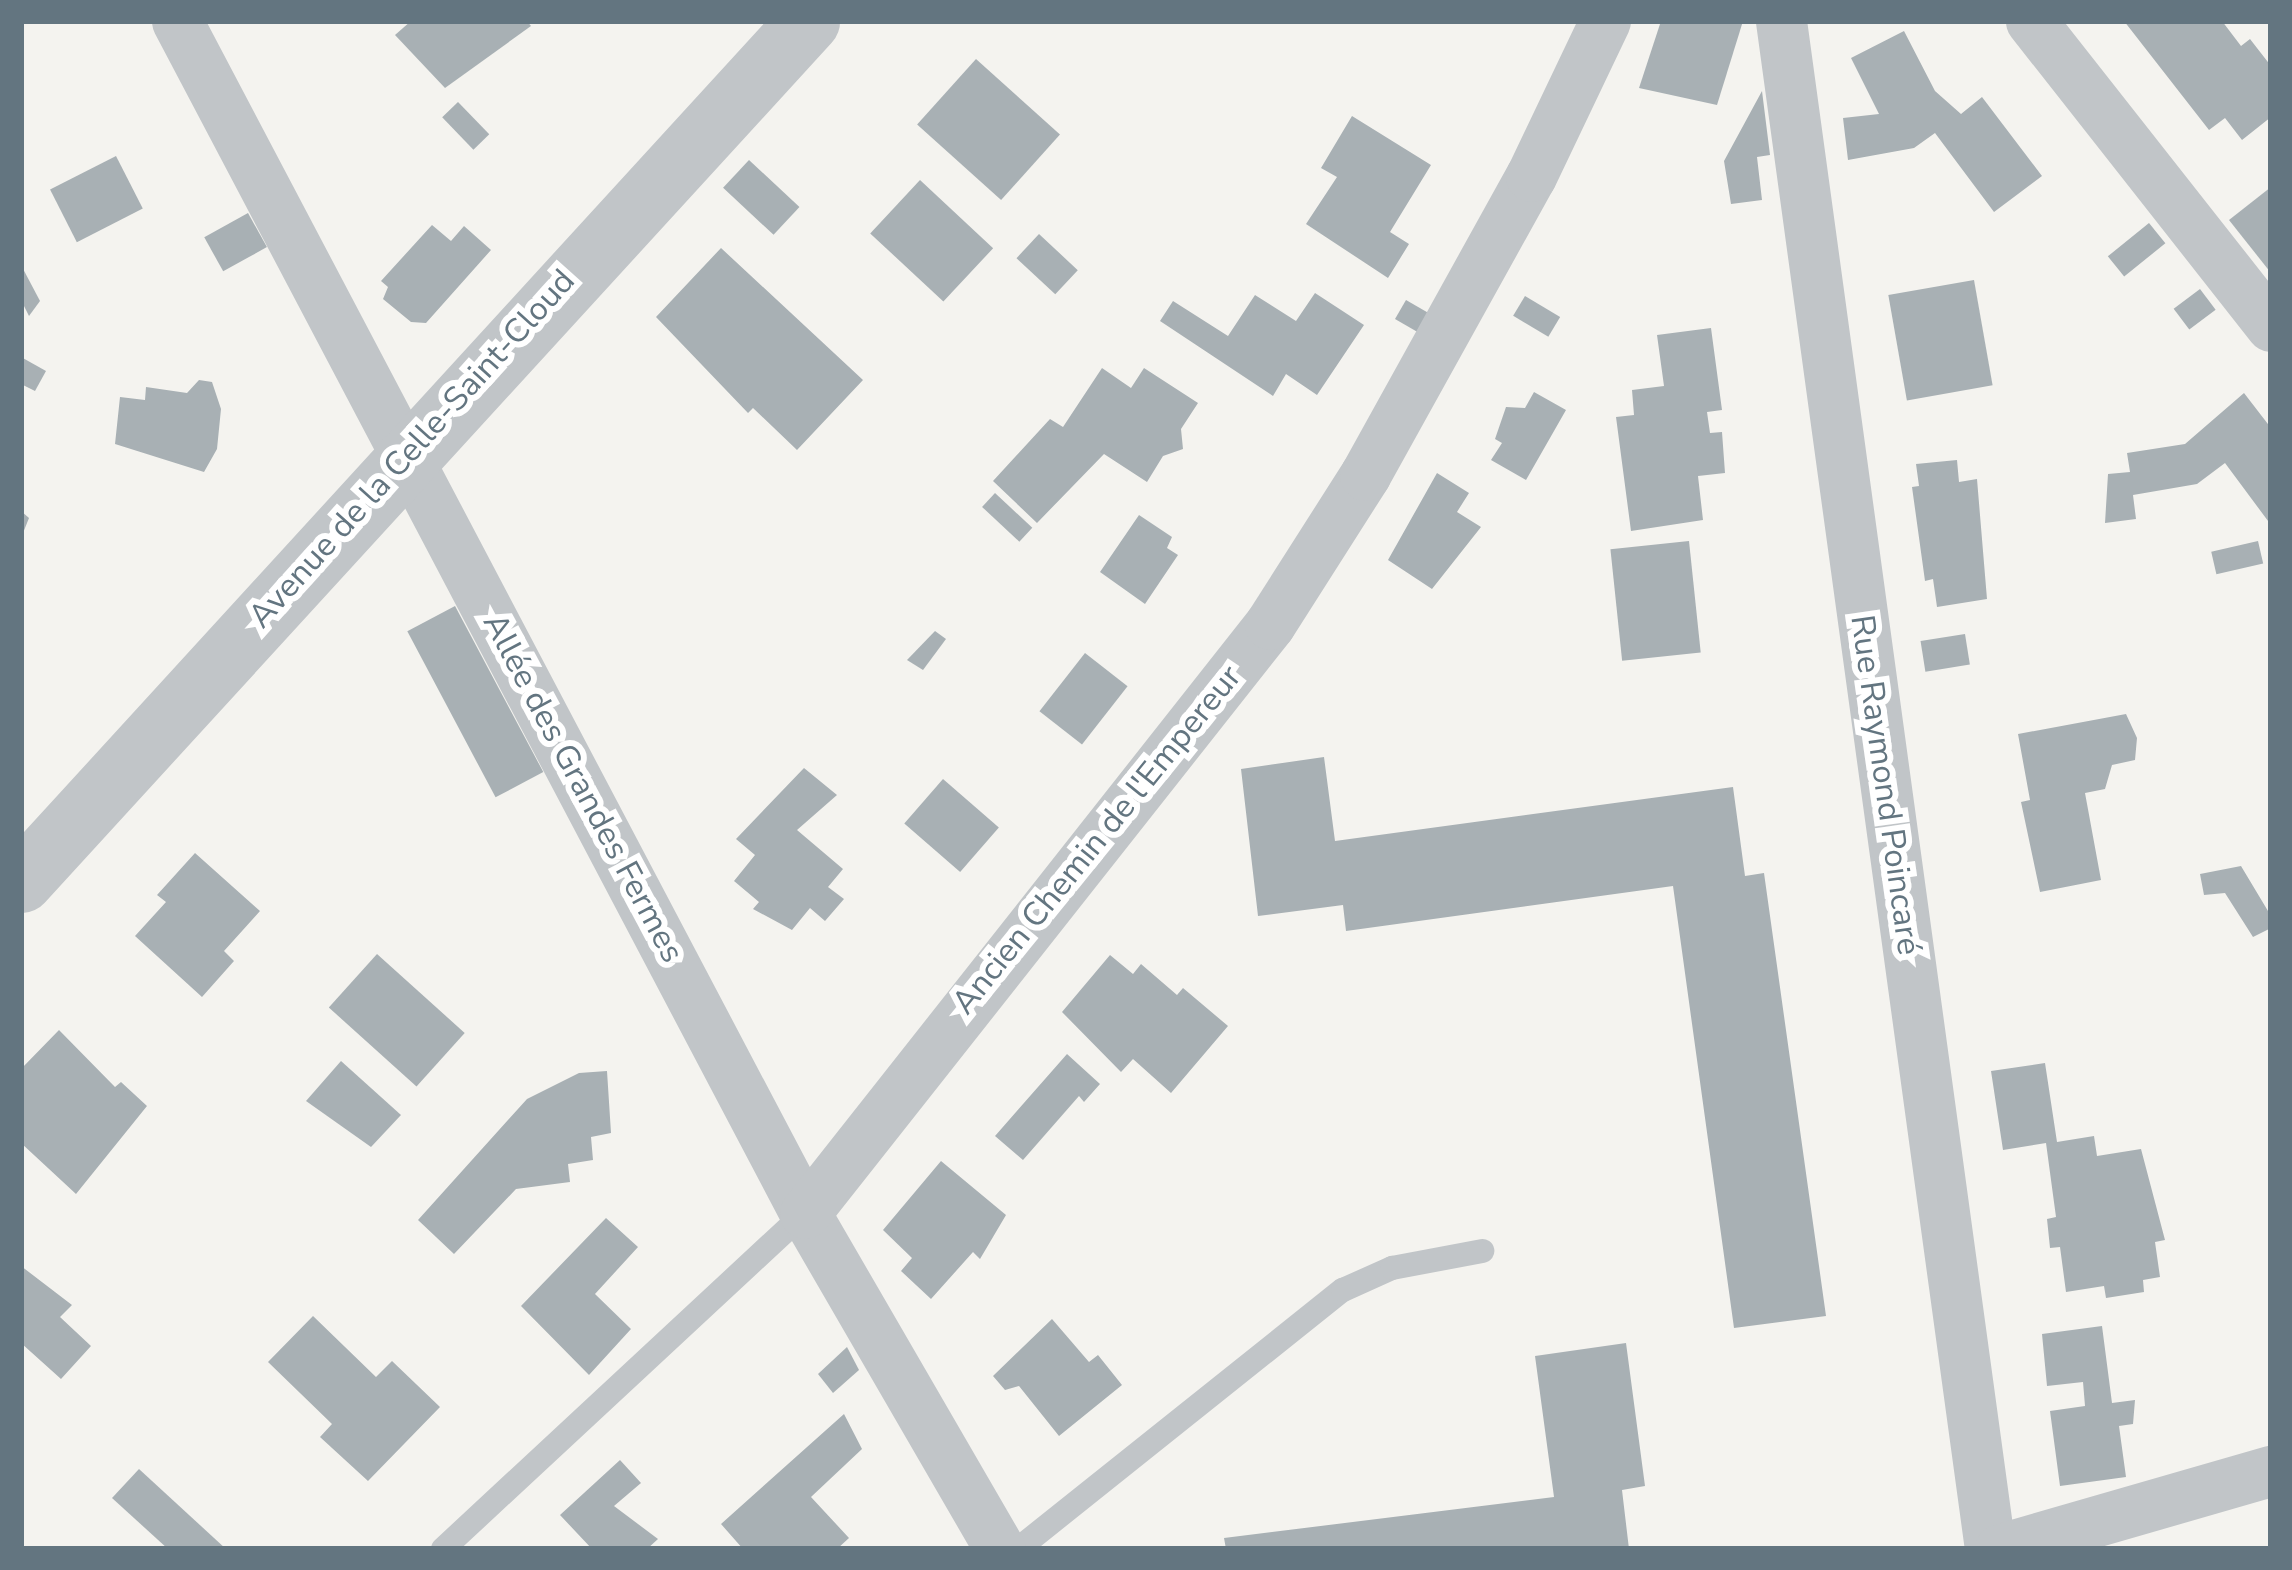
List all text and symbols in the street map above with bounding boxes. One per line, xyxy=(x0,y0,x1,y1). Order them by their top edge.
street label: Avenue de la Celle-Saint-Cloud xyxy=(241,262,583,636)
street label: Allée des Grandes Fermes xyxy=(474,607,692,969)
street label: Rue Raymond Poincaré xyxy=(1842,613,1928,957)
street label: Ancien Chemin de l'Empereur xyxy=(944,658,1250,1022)

